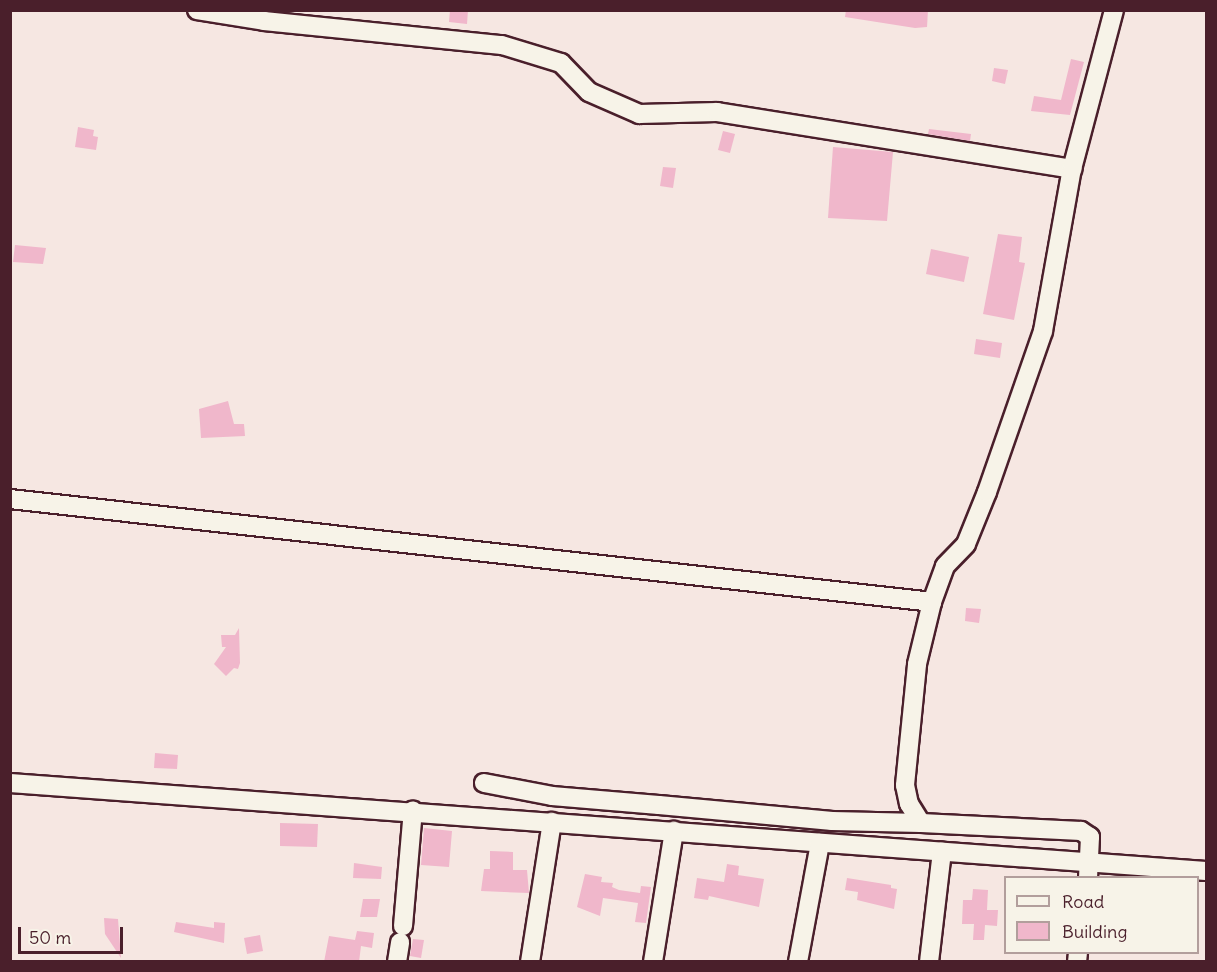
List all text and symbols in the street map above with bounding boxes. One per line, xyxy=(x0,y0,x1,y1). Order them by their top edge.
legend xyxy=(1004,876,1199,954)
text: Road xyxy=(1062,890,1104,913)
scale bar xyxy=(21,915,126,953)
text: Building xyxy=(1062,920,1127,943)
text: 50 m xyxy=(29,926,71,949)

